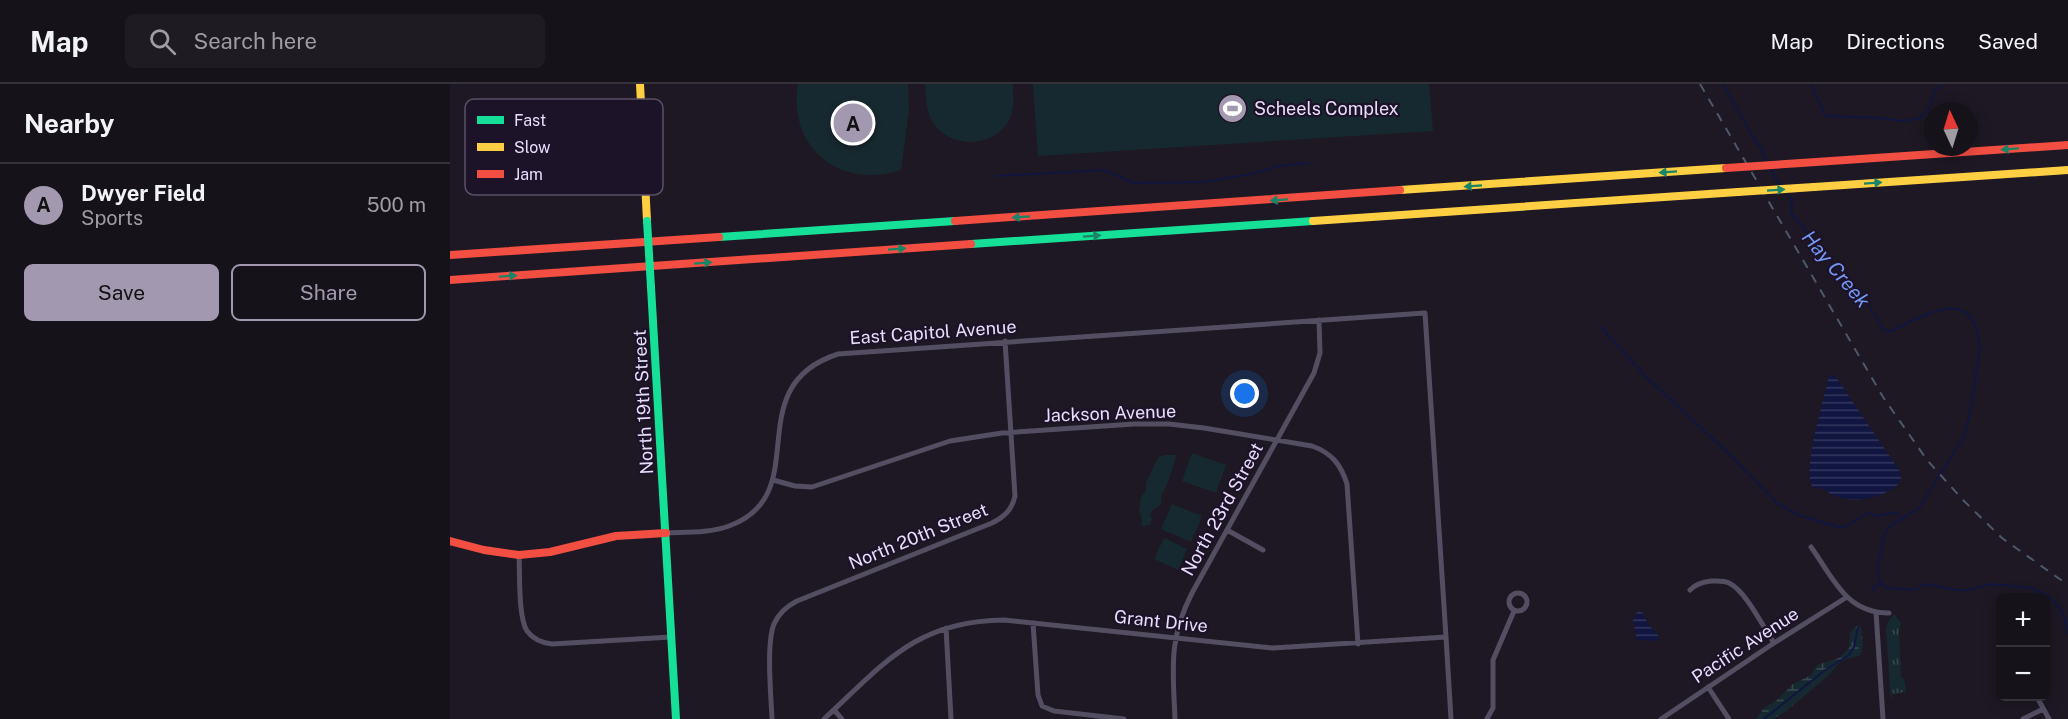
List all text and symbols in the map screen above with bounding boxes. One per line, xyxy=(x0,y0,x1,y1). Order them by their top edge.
search box xyxy=(125,14,545,68)
text: Map xyxy=(30,25,89,58)
icon: search xyxy=(146,25,179,58)
text: Search here xyxy=(194,28,317,54)
text: Map xyxy=(1771,29,1813,54)
text: Directions xyxy=(1846,29,1945,54)
text: Saved xyxy=(1978,29,2038,54)
sports icon: Scheels Complex xyxy=(1217,92,1249,124)
place label: Scheels Complex xyxy=(1254,98,1399,119)
legend xyxy=(465,99,663,195)
pin: A xyxy=(834,100,872,146)
north arrow xyxy=(1924,102,1978,156)
text: Nearby xyxy=(24,108,114,139)
text: Fast xyxy=(514,111,546,130)
text: Slow xyxy=(514,138,551,157)
one-way arrow xyxy=(2000,144,2019,154)
text: Jam xyxy=(514,165,543,184)
one-way arrow xyxy=(1658,168,1677,177)
one-way arrow xyxy=(1863,179,1882,188)
text: Dwyer Field xyxy=(81,180,205,206)
one-way arrow xyxy=(1464,181,1483,191)
one-way arrow xyxy=(1767,185,1786,195)
text: A xyxy=(36,193,51,217)
text: 500 m xyxy=(367,193,426,217)
one-way arrow xyxy=(1269,195,1288,205)
text: Sports xyxy=(81,206,143,230)
one-way arrow xyxy=(1012,213,1031,222)
water label: Hay Creek xyxy=(1797,226,1875,313)
one-way arrow xyxy=(1083,231,1102,241)
one-way arrow xyxy=(888,245,907,254)
one-way arrow xyxy=(693,258,712,267)
button: Save xyxy=(24,264,219,321)
button: Share xyxy=(231,264,426,321)
one-way arrow xyxy=(499,271,518,281)
street label: East Capitol Avenue xyxy=(849,316,1017,348)
street label: North 19th Street xyxy=(629,329,657,475)
your location xyxy=(1230,379,1259,408)
street label: Jackson Avenue xyxy=(1043,400,1177,426)
street label: North 23rd Street xyxy=(1177,439,1267,579)
street label: North 20th Street xyxy=(845,498,991,574)
map controls xyxy=(1996,593,2050,701)
button: + xyxy=(1996,593,2050,647)
street label: Pacific Avenue xyxy=(1688,603,1802,687)
street label: Grant Drive xyxy=(1113,606,1209,636)
button: − xyxy=(1996,647,2050,701)

